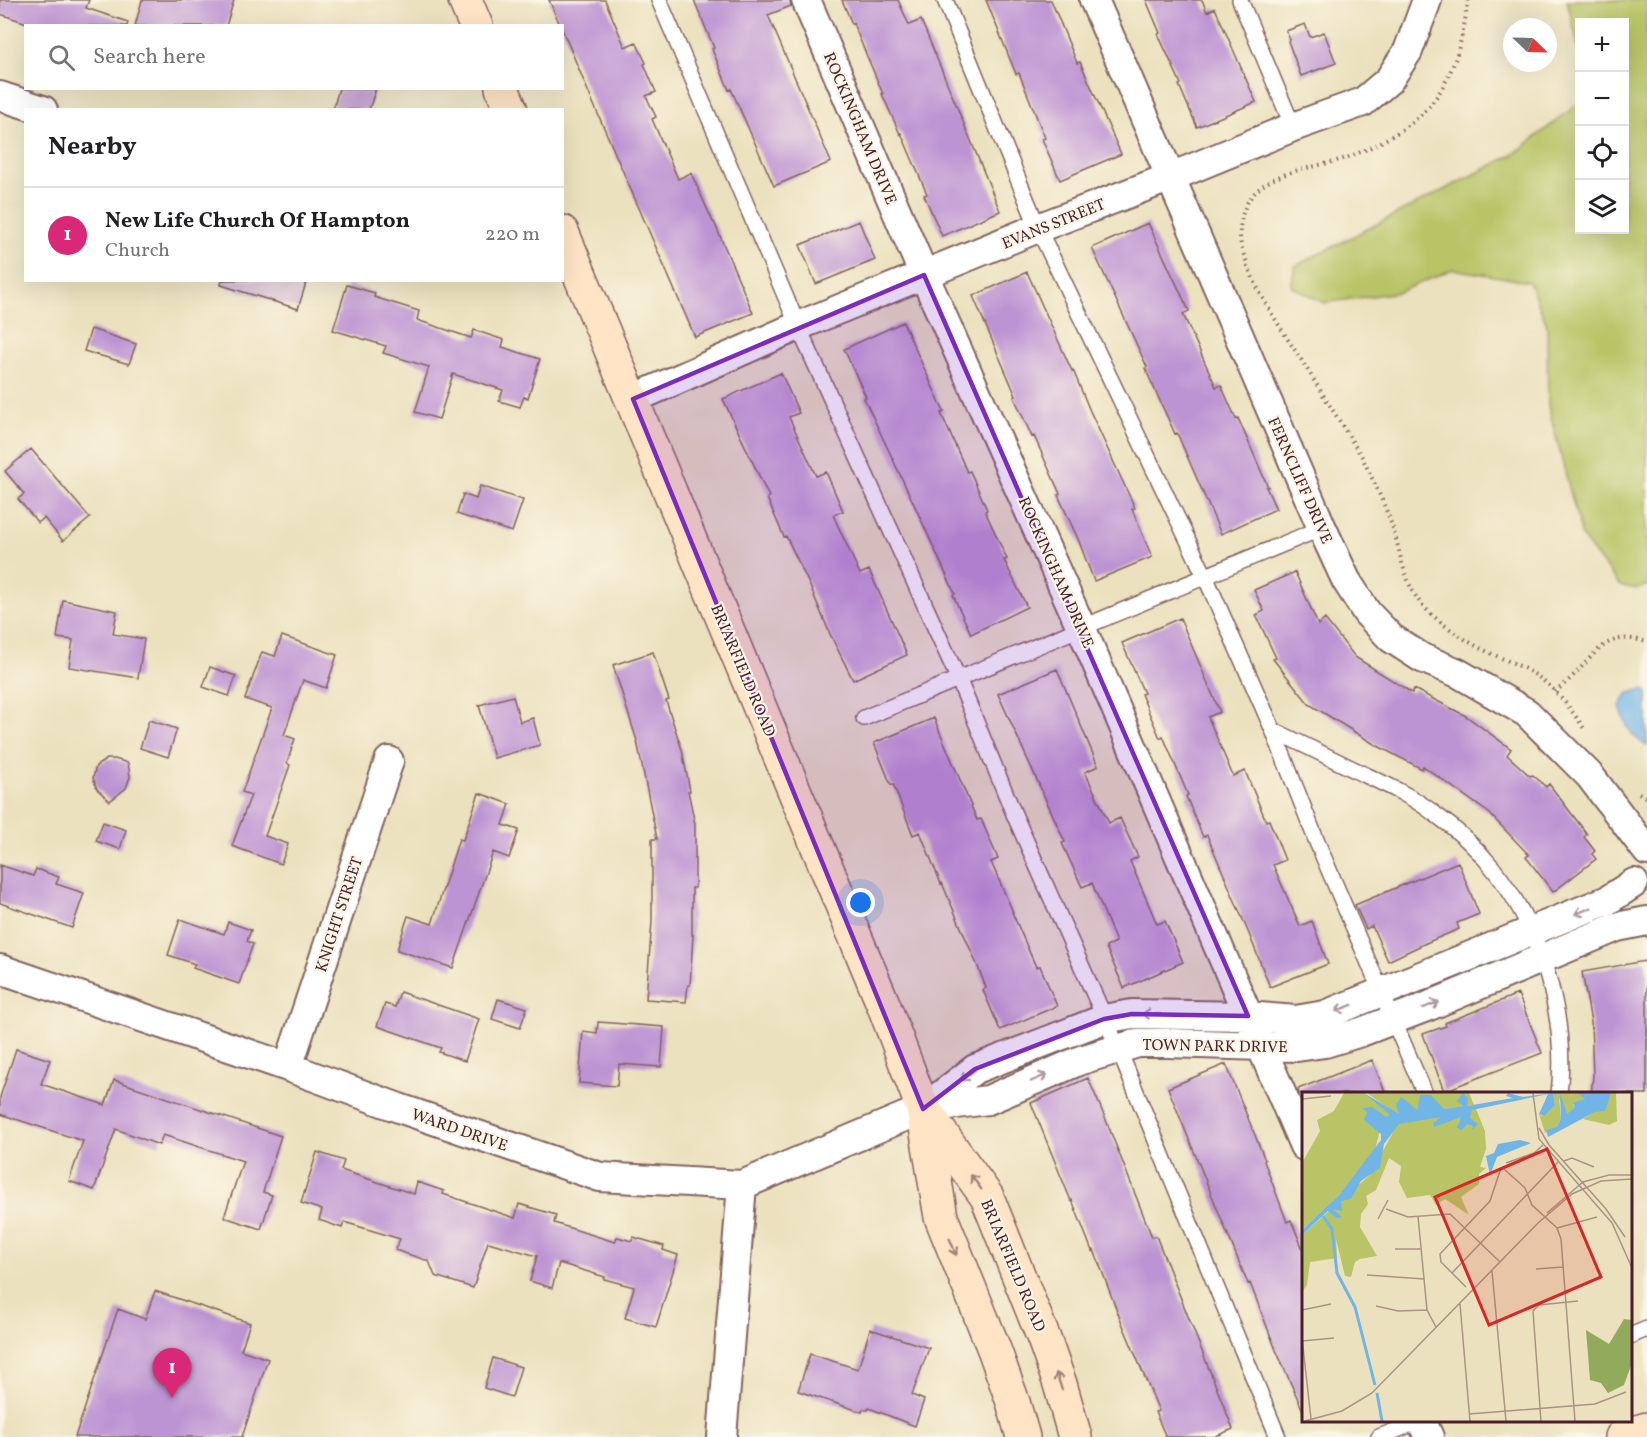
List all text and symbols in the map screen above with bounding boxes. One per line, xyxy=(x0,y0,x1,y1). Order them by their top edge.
north arrow xyxy=(1503,18,1557,72)
map controls xyxy=(1575,18,1629,234)
button: + xyxy=(1575,18,1629,72)
search box xyxy=(24,24,564,90)
icon: search xyxy=(45,41,78,74)
text: Search here xyxy=(93,42,206,73)
street label: ROCKINGHAM DRIVE xyxy=(817,49,901,208)
button: − xyxy=(1575,72,1629,126)
button: locate xyxy=(1575,126,1629,180)
text: Nearby xyxy=(48,129,137,165)
button: layers xyxy=(1575,180,1629,234)
street label: EVANS STREET xyxy=(999,194,1109,256)
text: New Life Church Of Hampton xyxy=(105,206,410,237)
text: 1 xyxy=(63,221,72,249)
text: 220 m xyxy=(485,221,540,249)
text: Church xyxy=(105,237,170,265)
street label: FERNCLIFF DRIVE xyxy=(1261,414,1337,548)
street label: ROCKINGHAM DRIVE xyxy=(1012,494,1098,652)
street label: BRIARFIELD ROAD xyxy=(704,601,780,741)
street label: KNIGHT STREET xyxy=(311,854,369,975)
your location xyxy=(846,888,875,917)
one-way arrow xyxy=(1574,906,1592,917)
one-way arrow xyxy=(1421,999,1439,1010)
one-way arrow xyxy=(1335,1003,1354,1014)
one-way arrow xyxy=(1141,1008,1161,1020)
street label: TOWN PARK DRIVE xyxy=(1142,1035,1288,1059)
one-way arrow xyxy=(960,1069,976,1081)
one-way arrow xyxy=(1029,1072,1048,1083)
inset map xyxy=(1302,1092,1632,1422)
street label: WARD DRIVE xyxy=(408,1104,510,1158)
one-way arrow xyxy=(970,1175,982,1191)
street label: BRIARFIELD ROAD xyxy=(974,1196,1050,1336)
one-way arrow xyxy=(948,1237,959,1256)
pin: 1 xyxy=(152,1348,192,1398)
one-way arrow xyxy=(1052,1372,1063,1391)

